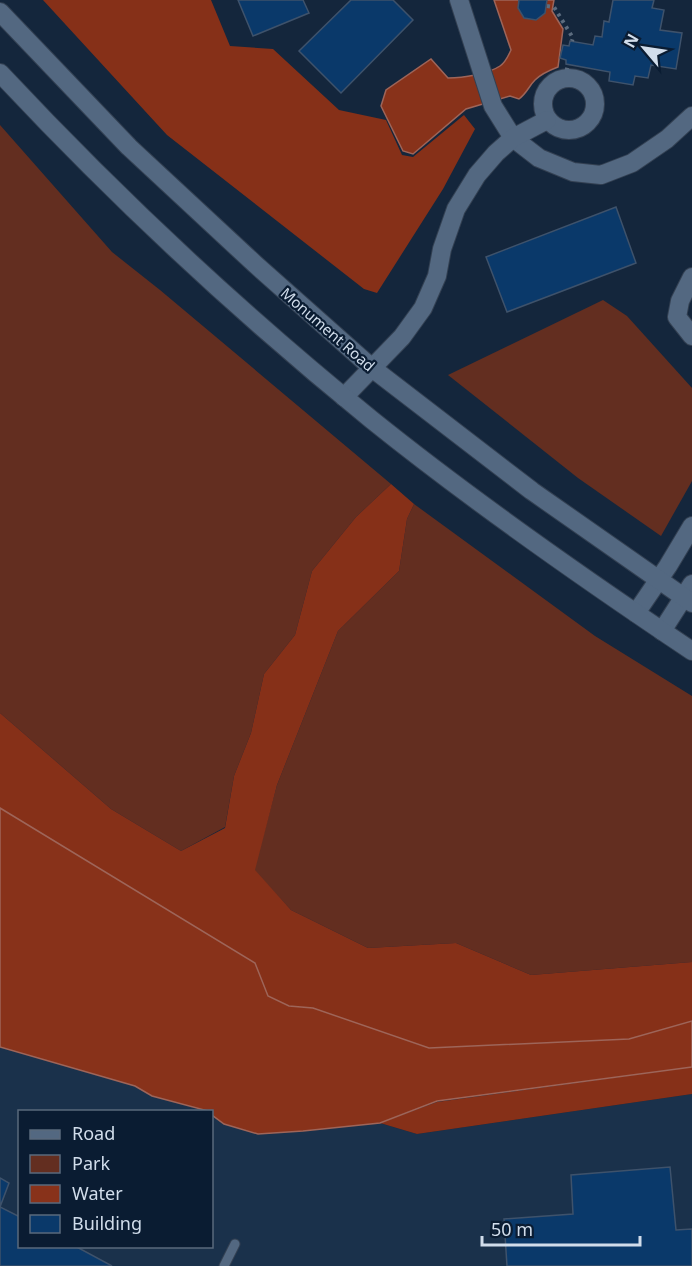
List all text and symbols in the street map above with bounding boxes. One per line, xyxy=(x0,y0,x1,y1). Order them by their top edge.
north arrow xyxy=(614,18,674,78)
text: N xyxy=(618,30,644,52)
street label: Monument Road xyxy=(277,283,379,375)
legend xyxy=(18,1110,213,1248)
text: Road xyxy=(72,1121,115,1145)
text: Park xyxy=(72,1151,110,1175)
text: Water xyxy=(72,1181,123,1205)
scale bar xyxy=(482,1209,640,1247)
text: Building xyxy=(72,1211,142,1235)
text: 50 m xyxy=(491,1217,533,1241)

